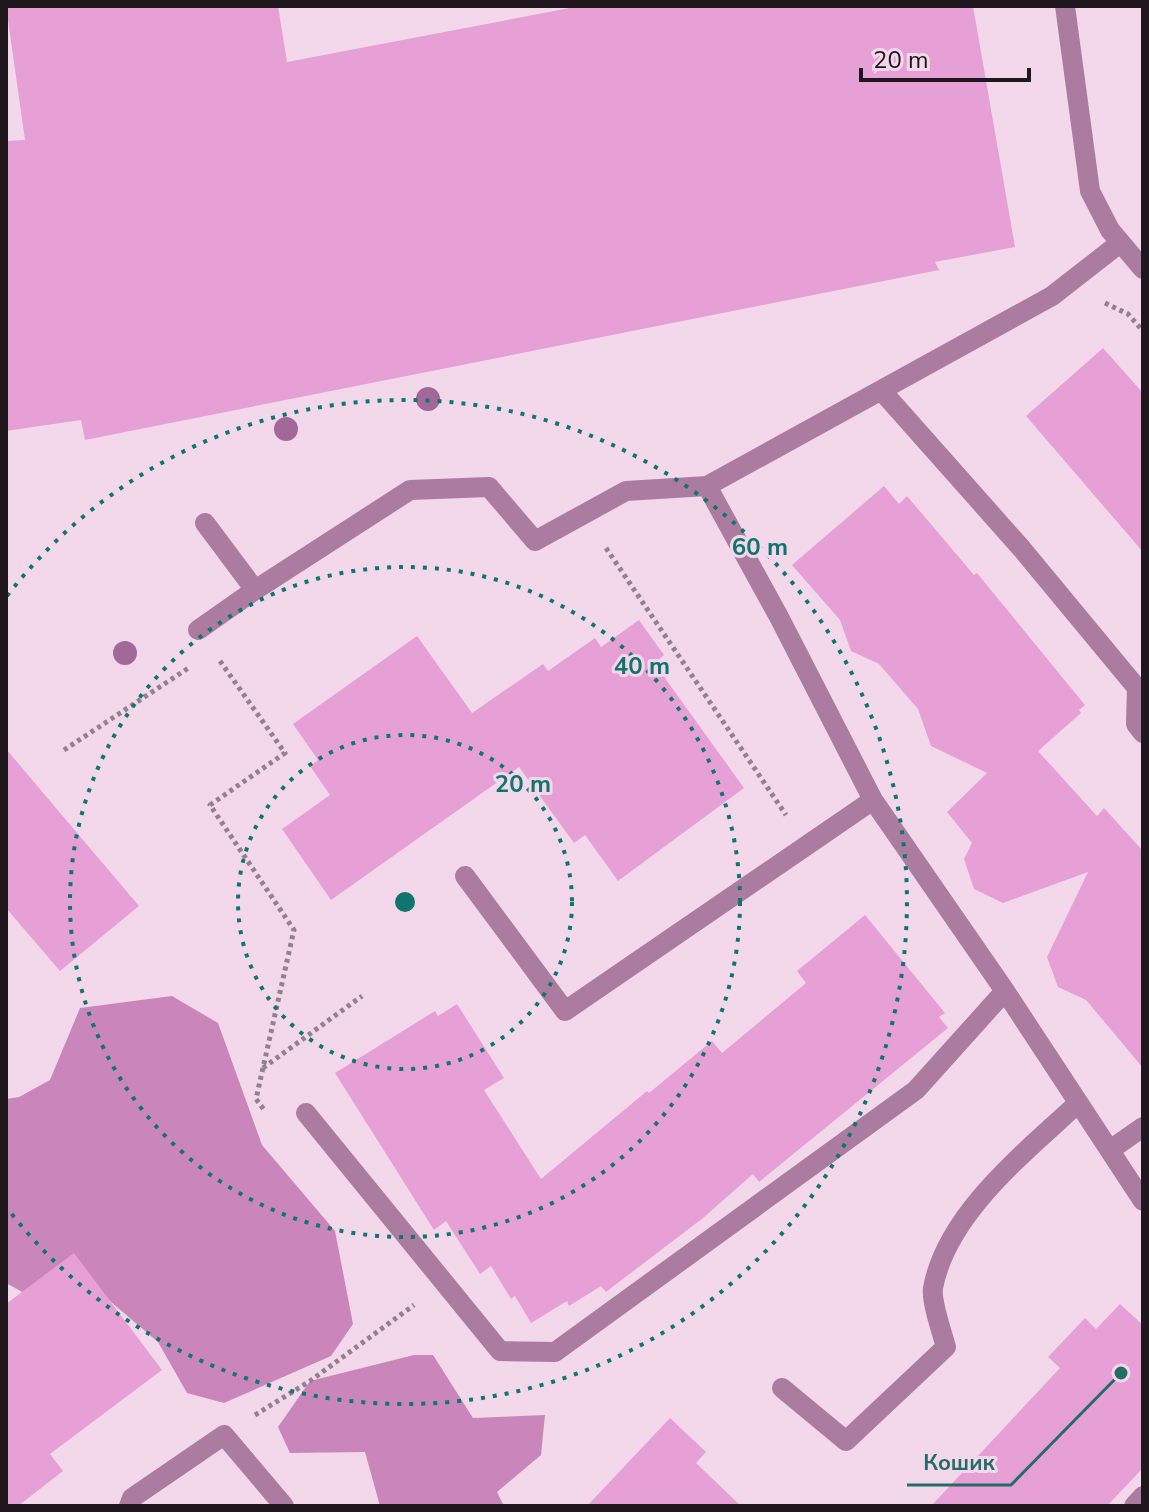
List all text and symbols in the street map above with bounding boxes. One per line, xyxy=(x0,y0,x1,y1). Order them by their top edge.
scale bar xyxy=(861,32,1029,82)
text: 20 m xyxy=(873,44,929,76)
text: 60 m xyxy=(732,531,788,563)
text: 40 m xyxy=(614,650,670,682)
text: 20 m xyxy=(495,768,551,800)
centre of rings xyxy=(391,888,419,916)
callout: Кошик xyxy=(907,1439,1011,1485)
text: Кошик xyxy=(923,1448,995,1478)

